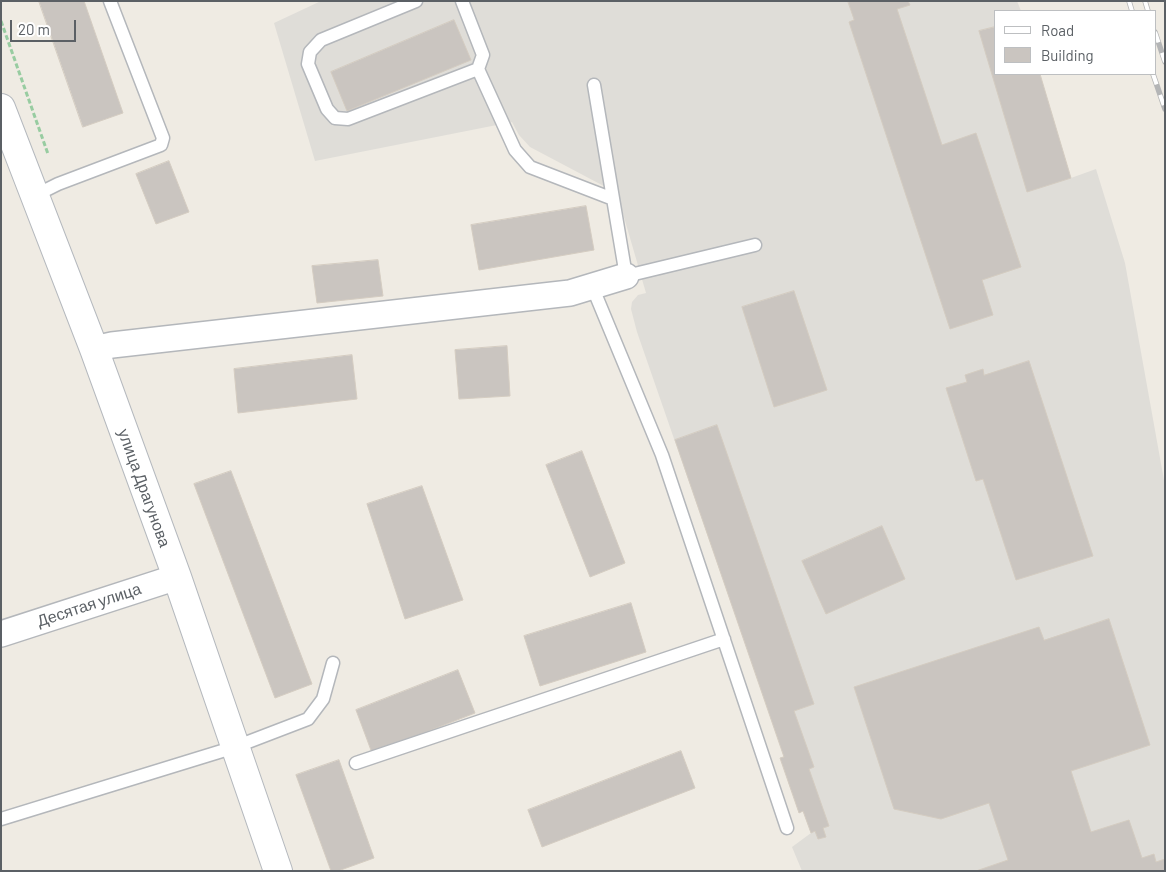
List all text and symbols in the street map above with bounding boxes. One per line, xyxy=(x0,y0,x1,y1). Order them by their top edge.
scale bar xyxy=(12,10,79,42)
legend xyxy=(994,10,1156,75)
text: 20 m xyxy=(18,20,50,38)
text: Road xyxy=(1041,21,1074,39)
text: Building xyxy=(1041,46,1094,64)
street label: улица Драгунова xyxy=(114,426,174,550)
street label: Десятая улица xyxy=(35,579,143,631)

